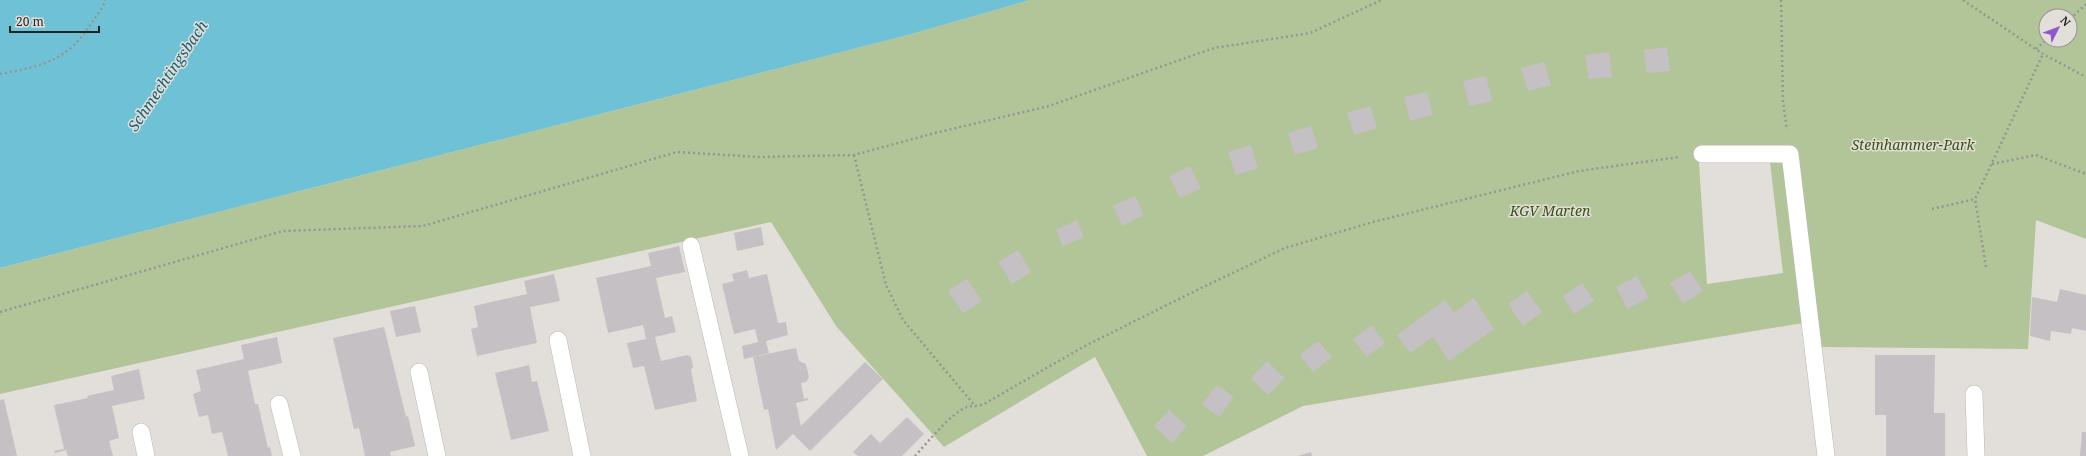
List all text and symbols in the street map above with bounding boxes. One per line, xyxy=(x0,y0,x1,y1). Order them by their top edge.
scale bar xyxy=(10,8,99,34)
north arrow xyxy=(2038,8,2078,48)
text: 20 m xyxy=(16,13,44,30)
text: N xyxy=(2057,13,2074,29)
water label: Schmechtingsbach xyxy=(123,16,212,135)
park label: Steinhammer-Park xyxy=(1852,135,1976,154)
park label: KGV Marten xyxy=(1509,201,1591,220)

